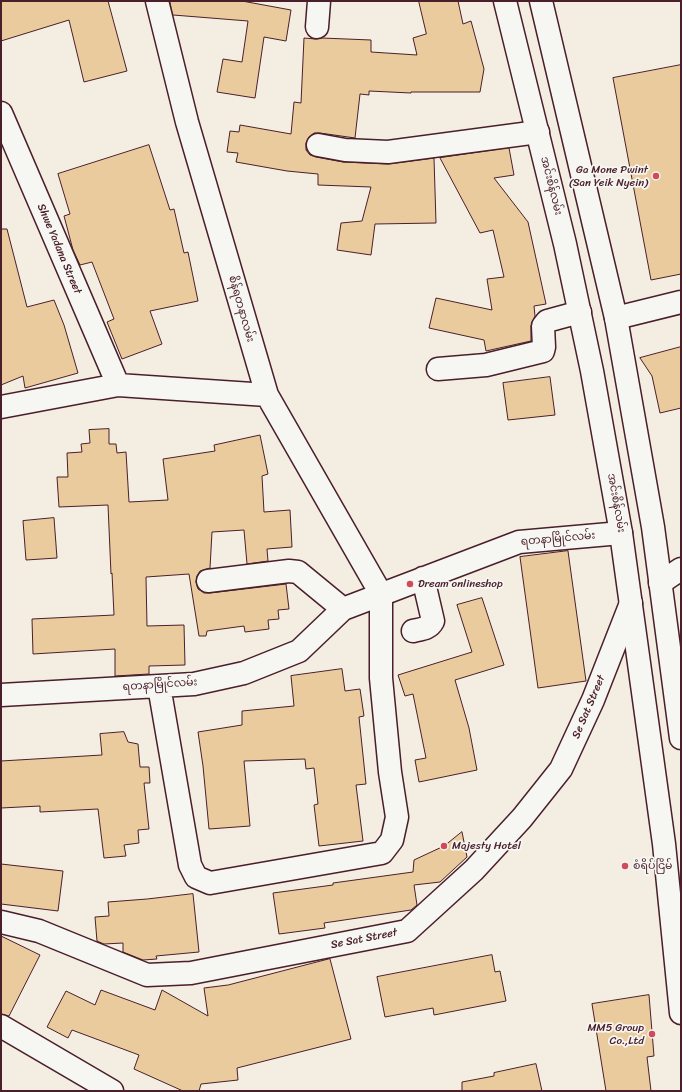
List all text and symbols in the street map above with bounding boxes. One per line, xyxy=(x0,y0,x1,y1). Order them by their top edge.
street label: အင်းစိန်လမ်း xyxy=(537,155,565,217)
place label: Ga Mone Pwint (San Yeik Nyein) xyxy=(569,163,648,189)
marker: Ga Mone Pwint (San Yeik Nyein) xyxy=(651,171,661,181)
street label: Shwe Yadana Street xyxy=(34,202,84,296)
street label: စိန်ရတနာလမ်း xyxy=(225,274,257,344)
street label: အင်းစိန်လမ်း xyxy=(604,472,628,534)
street label: ရတနာမြိုင်လမ်း xyxy=(520,529,596,549)
place label: Dream onlineshop xyxy=(418,577,503,591)
marker: Dream onlineshop xyxy=(405,579,415,589)
street label: Se Sat Street xyxy=(570,673,608,741)
street label: ရတနာမြိုင်လမ်း xyxy=(122,676,198,694)
place label: Majesty Hotel xyxy=(452,839,521,853)
marker: Majesty Hotel xyxy=(439,841,449,851)
place label: စံရိပ်ငြိမ် xyxy=(633,859,673,873)
marker: စံရိပ်ငြိမ် xyxy=(620,861,630,871)
street label: Se Sat Street xyxy=(330,926,398,952)
place label: MM5 Group Co.,Ltd xyxy=(587,1021,644,1047)
marker: MM5 Group Co.,Ltd xyxy=(647,1029,657,1039)

